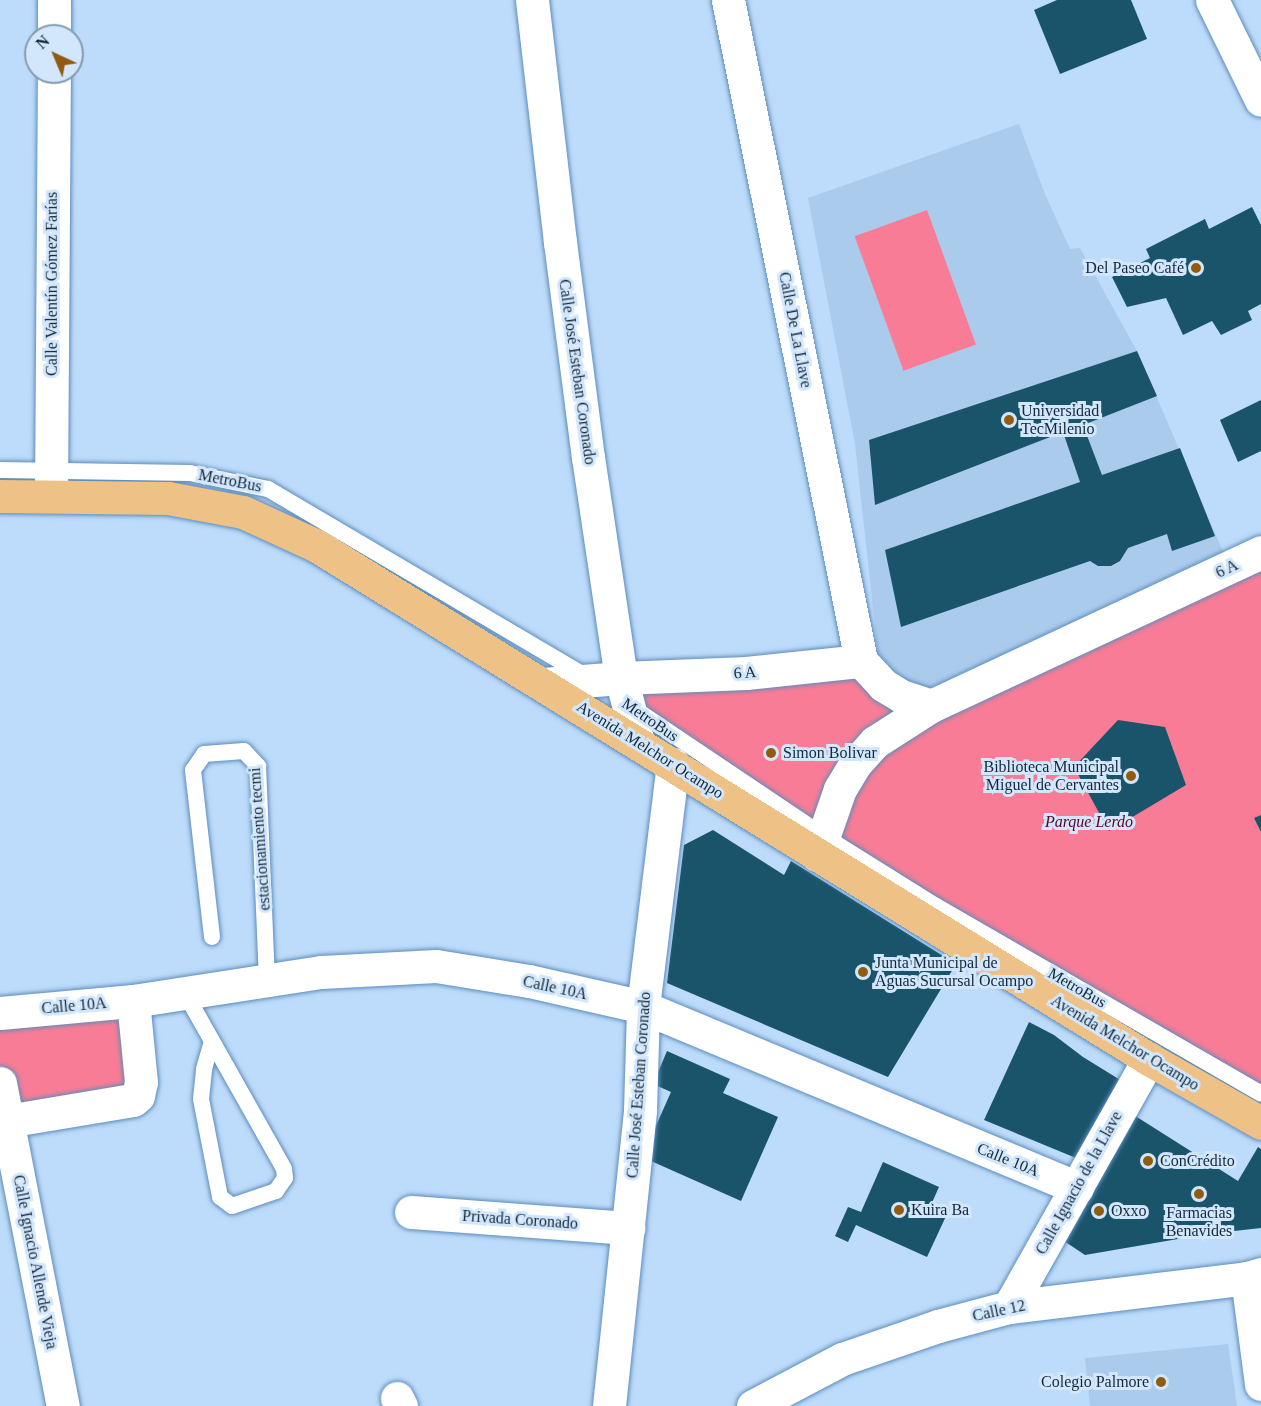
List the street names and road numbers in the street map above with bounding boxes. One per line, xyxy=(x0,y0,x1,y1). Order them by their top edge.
street label: Calle Valentín Gómez Farías xyxy=(42,192,62,376)
street label: Calle De La Llave xyxy=(774,270,816,390)
street label: Calle José Esteban Coronado xyxy=(554,278,600,466)
street label: MetroBus xyxy=(197,465,263,497)
street label: 6 A xyxy=(1212,555,1242,583)
street label: 6 A xyxy=(733,663,757,683)
street label: MetroBus xyxy=(618,694,682,746)
street label: Avenida Melchor Ocampo xyxy=(573,697,727,803)
street label: estacionamiento tecmi xyxy=(245,767,275,911)
street label: MetroBus xyxy=(1044,964,1110,1012)
street label: Calle 10A xyxy=(521,972,589,1004)
street label: Calle José Esteban Coronado xyxy=(623,991,655,1179)
street label: Avenida Melchor Ocampo xyxy=(1047,991,1203,1095)
street label: Calle 10A xyxy=(41,994,107,1018)
street label: Calle Ignacio de la Llave xyxy=(1032,1108,1126,1258)
street label: Calle 10A xyxy=(974,1139,1042,1181)
street label: Calle Ignacio Allende Vieja xyxy=(9,1173,61,1351)
street label: Privada Coronado xyxy=(461,1206,579,1234)
street label: Calle 12 xyxy=(971,1296,1027,1326)

